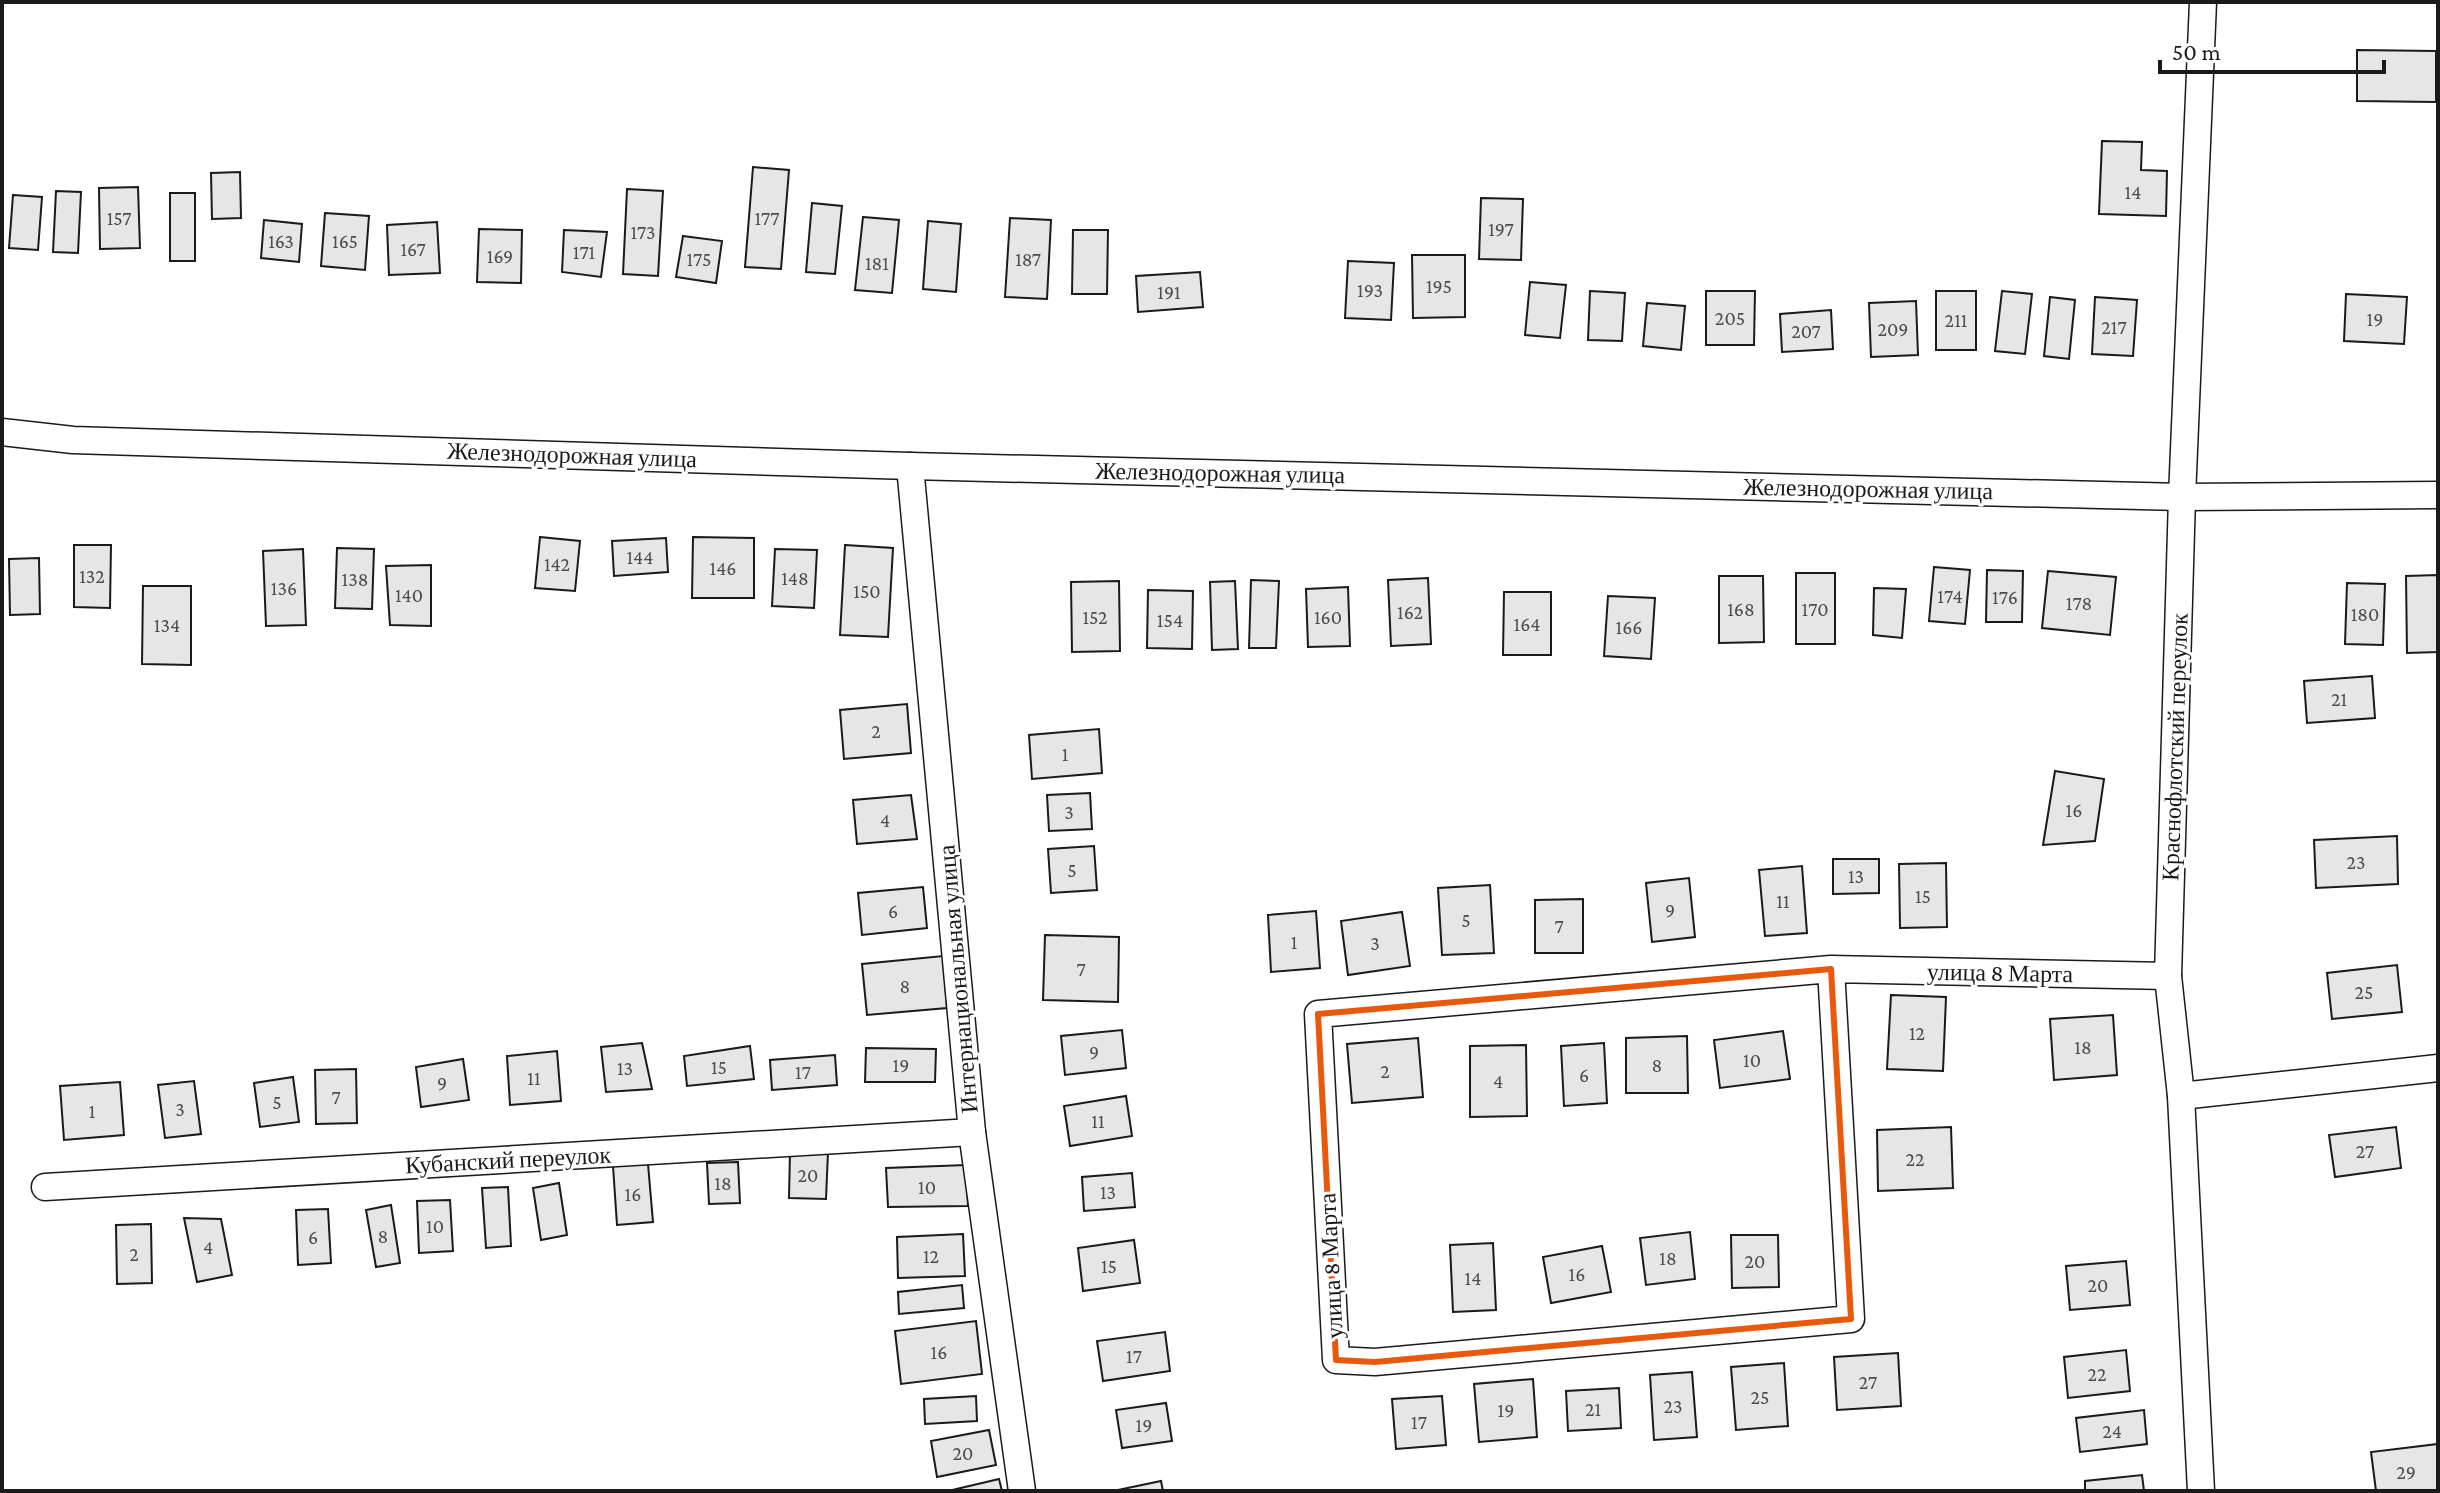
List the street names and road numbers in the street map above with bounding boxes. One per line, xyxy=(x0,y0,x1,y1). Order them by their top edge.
street label: Железнодорожная улица xyxy=(447,437,698,472)
street label: Железнодорожная улица xyxy=(1095,457,1346,488)
street label: Железнодорожная улица xyxy=(1743,473,1994,504)
street label: Краснофлотский переулок xyxy=(2156,612,2193,881)
street label: Интернациональная улица xyxy=(932,843,983,1114)
street label: улица 8 Марта xyxy=(1927,958,2074,987)
street label: Кубанский переулок xyxy=(404,1141,612,1178)
street label: улица 8 Марта xyxy=(1313,1192,1348,1340)

